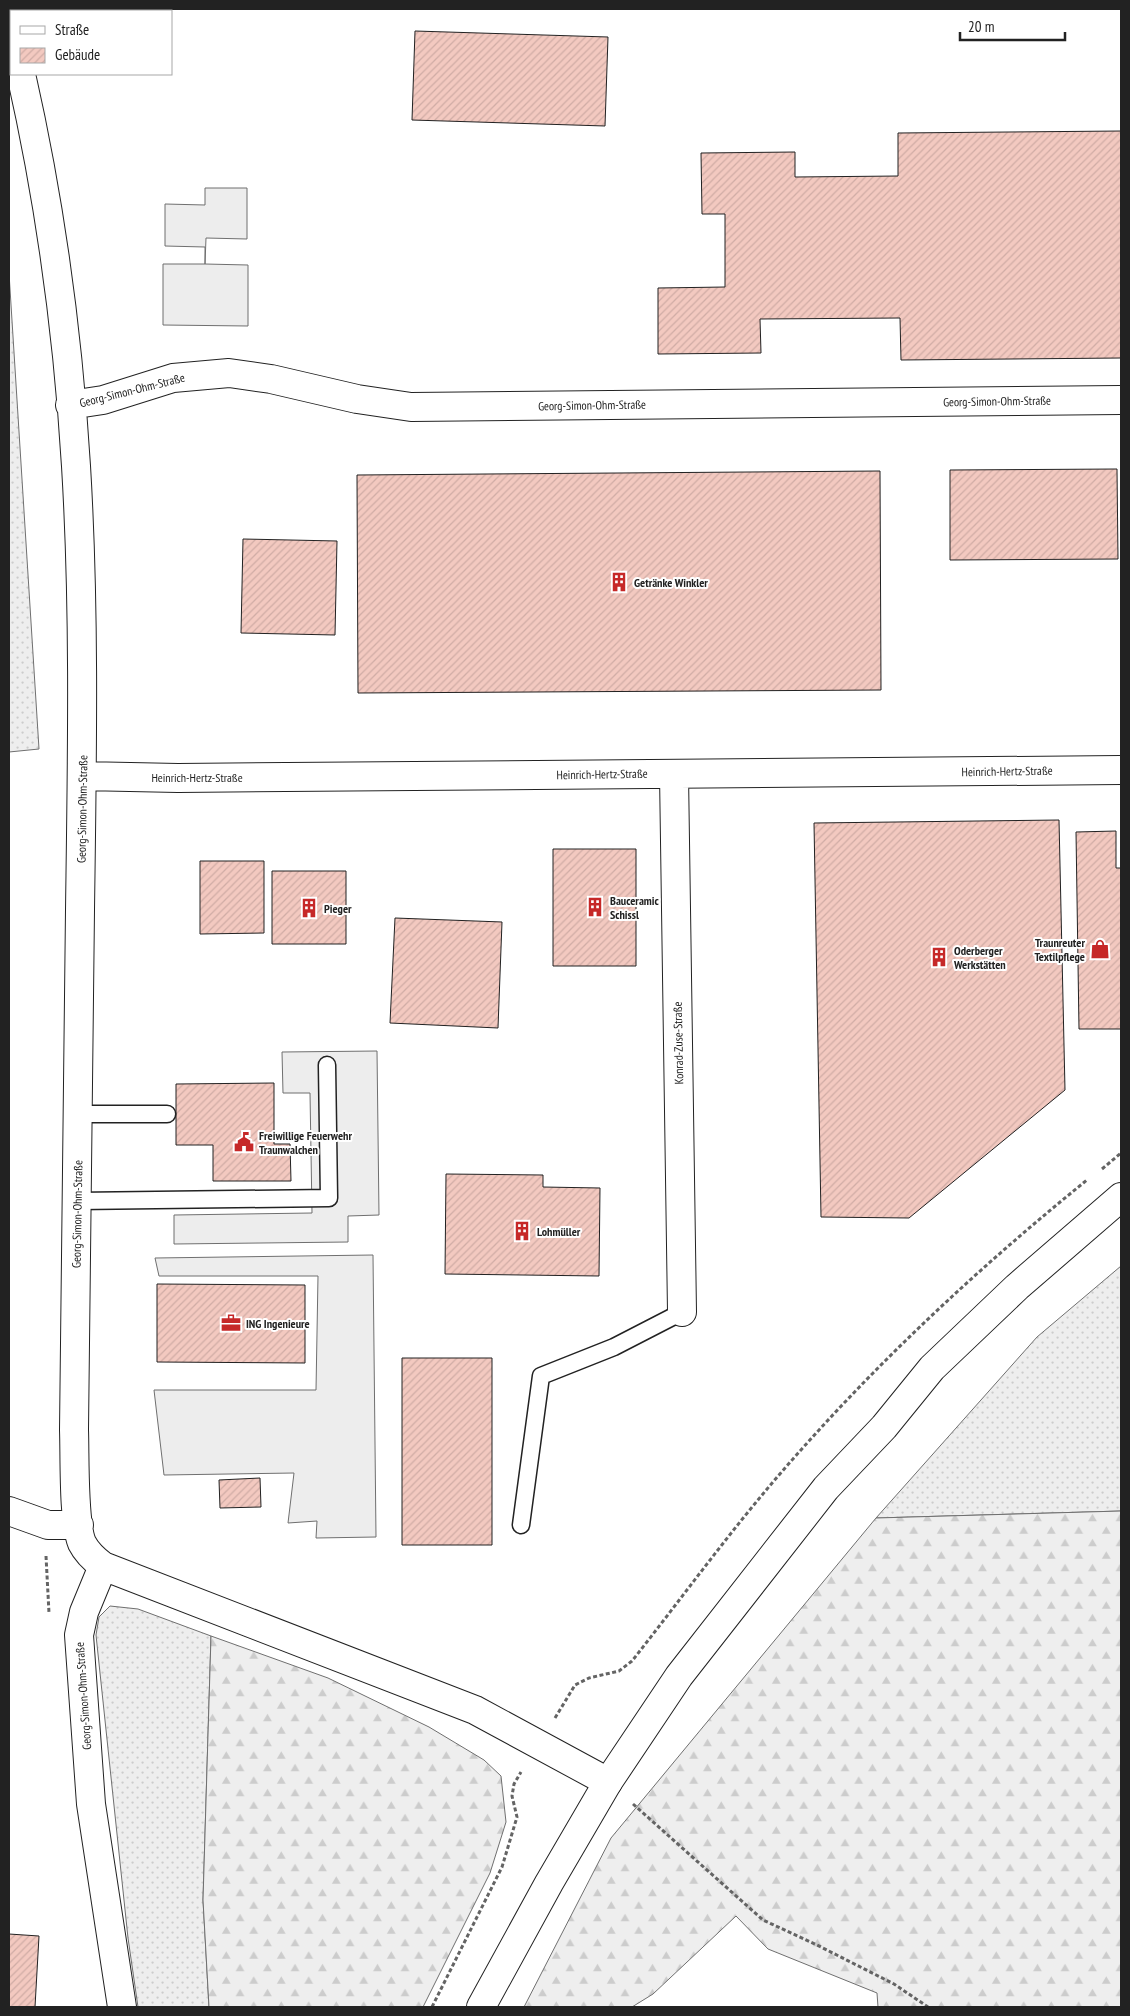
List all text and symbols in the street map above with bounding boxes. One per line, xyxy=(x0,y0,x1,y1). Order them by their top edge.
legend xyxy=(10,10,172,75)
scale bar xyxy=(960,10,1065,42)
text: 20 m xyxy=(968,17,994,36)
text: Straße xyxy=(55,20,89,39)
text: Gebäude xyxy=(55,45,100,64)
street label: Georg-Simon-Ohm-Straße xyxy=(78,370,186,410)
street label: Georg-Simon-Ohm-Straße xyxy=(943,393,1051,409)
street label: Georg-Simon-Ohm-Straße xyxy=(538,397,646,413)
building icon: Getränke Winkler xyxy=(608,571,630,593)
place label: Getränke Winkler xyxy=(634,575,708,590)
street label: Georg-Simon-Ohm-Straße xyxy=(74,755,90,863)
street label: Heinrich-Hertz-Straße xyxy=(961,763,1053,779)
street label: Heinrich-Hertz-Straße xyxy=(556,766,648,782)
street label: Heinrich-Hertz-Straße xyxy=(151,770,243,785)
place label: Bauceramic Schissl xyxy=(610,893,659,922)
building icon: Bauceramic Schissl xyxy=(584,896,606,918)
building icon: Pieger xyxy=(298,897,320,919)
place label: Pieger xyxy=(324,901,352,916)
place label: Traunreuter Textilpflege xyxy=(1034,935,1085,964)
shop icon: Traunreuter Textilpflege xyxy=(1089,938,1111,960)
place label: Oderberger Werkstätten xyxy=(953,943,1006,972)
building icon: Oderberger Werkstätten xyxy=(928,946,950,968)
street label: Konrad-Zuse-Straße xyxy=(670,1001,686,1085)
place label: Freiwillige Feuerwehr Traunwalchen xyxy=(259,1128,352,1157)
public building icon: Freiwillige Feuerwehr Traunwalchen xyxy=(233,1131,255,1153)
street label: Georg-Simon-Ohm-Straße xyxy=(69,1160,85,1268)
building icon: Lohmüller xyxy=(511,1220,533,1242)
place label: Lohmüller xyxy=(537,1224,581,1239)
office icon: ING Ingenieure xyxy=(220,1312,242,1334)
place label: ING Ingenieure xyxy=(246,1316,310,1331)
street label: Georg-Simon-Ohm-Straße xyxy=(72,1642,94,1750)

